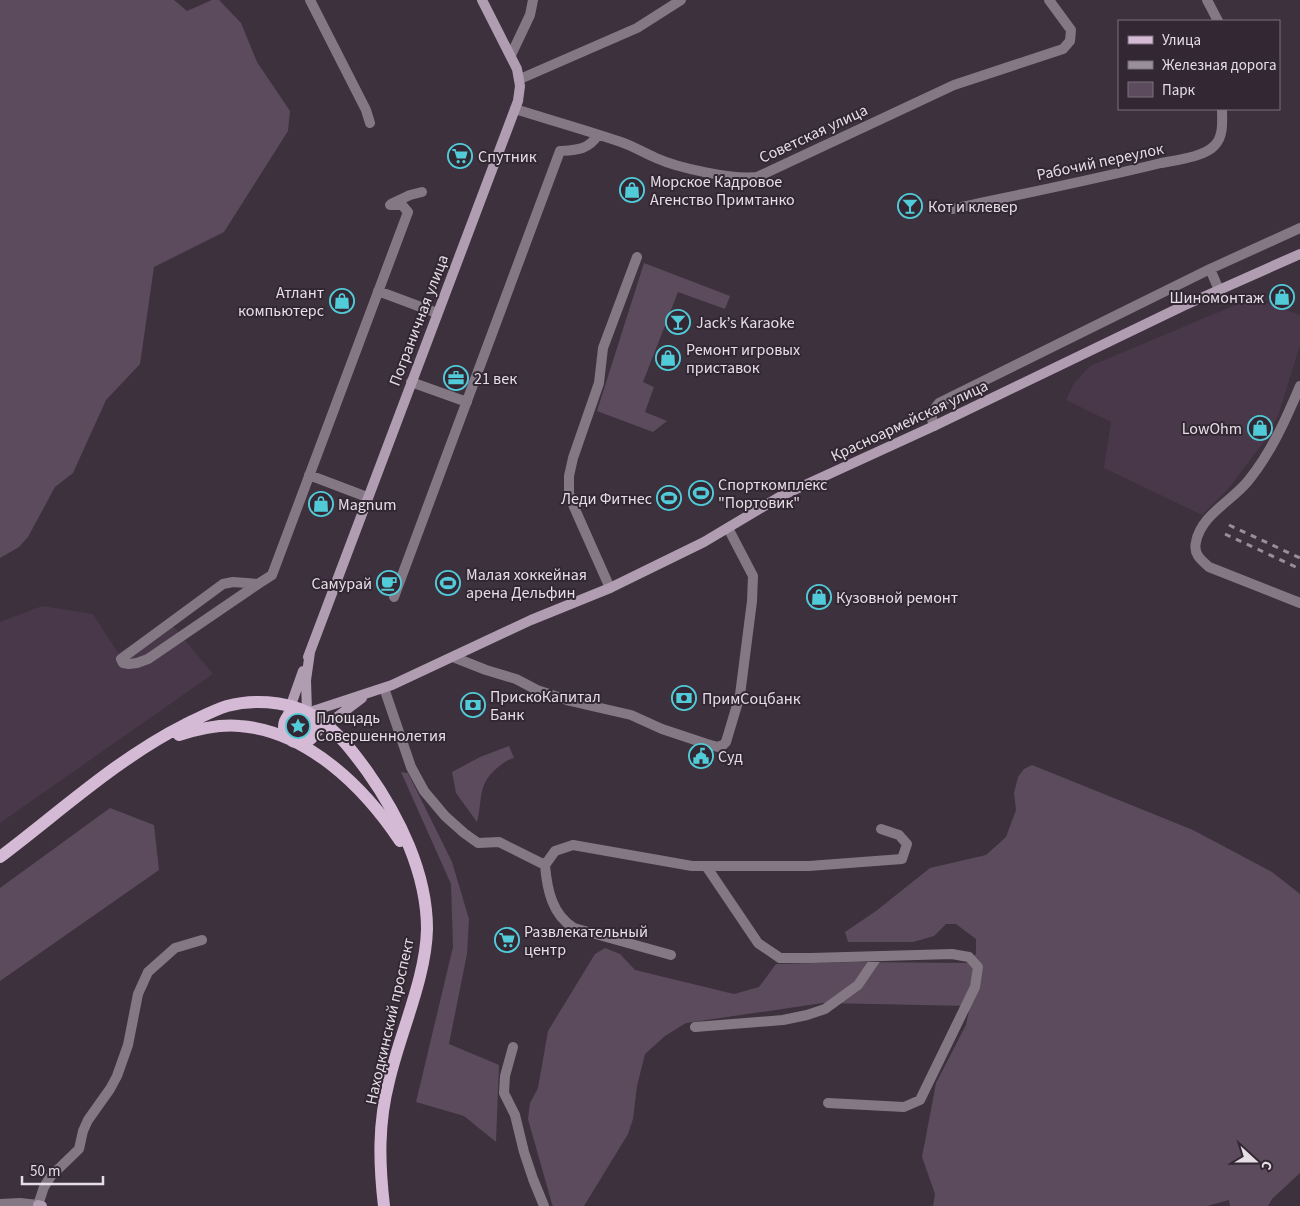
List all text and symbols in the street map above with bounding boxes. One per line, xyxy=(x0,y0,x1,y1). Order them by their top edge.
legend xyxy=(1118,20,1280,110)
text: Улица xyxy=(1162,30,1201,51)
text: Железная дорога xyxy=(1162,55,1277,76)
text: Парк xyxy=(1162,80,1196,101)
street label: Советская улица xyxy=(756,99,871,169)
street label: Рабочий переулок xyxy=(1035,138,1166,186)
supermarket icon: Спутник xyxy=(447,143,473,169)
place label: Спутник xyxy=(478,146,537,168)
place label: Морское Кадровое Агенство Примтанко xyxy=(650,171,795,211)
shop icon: Морское Кадровое Агенство Примтанко xyxy=(619,177,645,203)
bar icon: Кот и клевер xyxy=(897,193,923,219)
place label: Кот и клевер xyxy=(928,196,1018,218)
street label: Пограничная улица xyxy=(384,252,454,389)
place label: Атлант компьютерс xyxy=(238,282,324,322)
shop icon: Шиномонтаж xyxy=(1269,284,1295,310)
place label: Шиномонтаж xyxy=(1169,287,1264,309)
shop icon: Атлант компьютерс xyxy=(329,288,355,314)
bar icon: Jack’s Karaoke xyxy=(665,309,691,335)
place label: Jack’s Karaoke xyxy=(696,312,795,334)
place label: Ремонт игровых приставок xyxy=(686,339,800,379)
shop icon: Ремонт игровых приставок xyxy=(655,345,681,371)
office icon: 21 век xyxy=(443,365,469,391)
place label: 21 век xyxy=(474,368,517,390)
street label: Красноармейская улица xyxy=(827,375,992,467)
shop icon: LowOhm xyxy=(1247,415,1273,441)
place label: LowOhm xyxy=(1182,418,1242,440)
place label: Спорткомплекс "Портовик" xyxy=(718,474,827,514)
sports icon: Спорткомплекс "Портовик" xyxy=(688,480,714,506)
sports icon: Леди Фитнес xyxy=(656,485,682,511)
place label: Леди Фитнес xyxy=(561,488,652,510)
shop icon: Magnum xyxy=(308,491,334,517)
place label: Magnum xyxy=(338,494,396,516)
place label: Малая хоккейная арена Дельфин xyxy=(466,564,587,604)
cafe icon: Самурай xyxy=(376,570,402,596)
sports icon: Малая хоккейная арена Дельфин xyxy=(435,570,461,596)
place label: Самурай xyxy=(311,573,372,595)
shop icon: Кузовной ремонт xyxy=(806,584,832,610)
place label: Кузовной ремонт xyxy=(836,587,958,609)
bank icon: ПримСоцбанк xyxy=(671,685,697,711)
place label: ПрискоКапитал Банк xyxy=(490,686,601,726)
place label: ПримСоцбанк xyxy=(702,688,801,710)
bank icon: ПрискоКапитал Банк xyxy=(460,692,486,718)
place label: Площадь Совершеннолетия xyxy=(316,707,446,747)
place icon: Площадь Совершеннолетия xyxy=(285,713,311,739)
public building icon: Суд xyxy=(688,743,714,769)
place label: Суд xyxy=(718,746,743,768)
place label: Развлекательный центр xyxy=(524,921,648,961)
supermarket icon: Развлекательный центр xyxy=(494,927,520,953)
street label: Находкинский проспект xyxy=(360,936,420,1107)
north arrow xyxy=(1230,1136,1280,1186)
scale bar xyxy=(22,1154,104,1186)
text: С xyxy=(1255,1158,1277,1173)
text: 50 m xyxy=(30,1161,60,1182)

